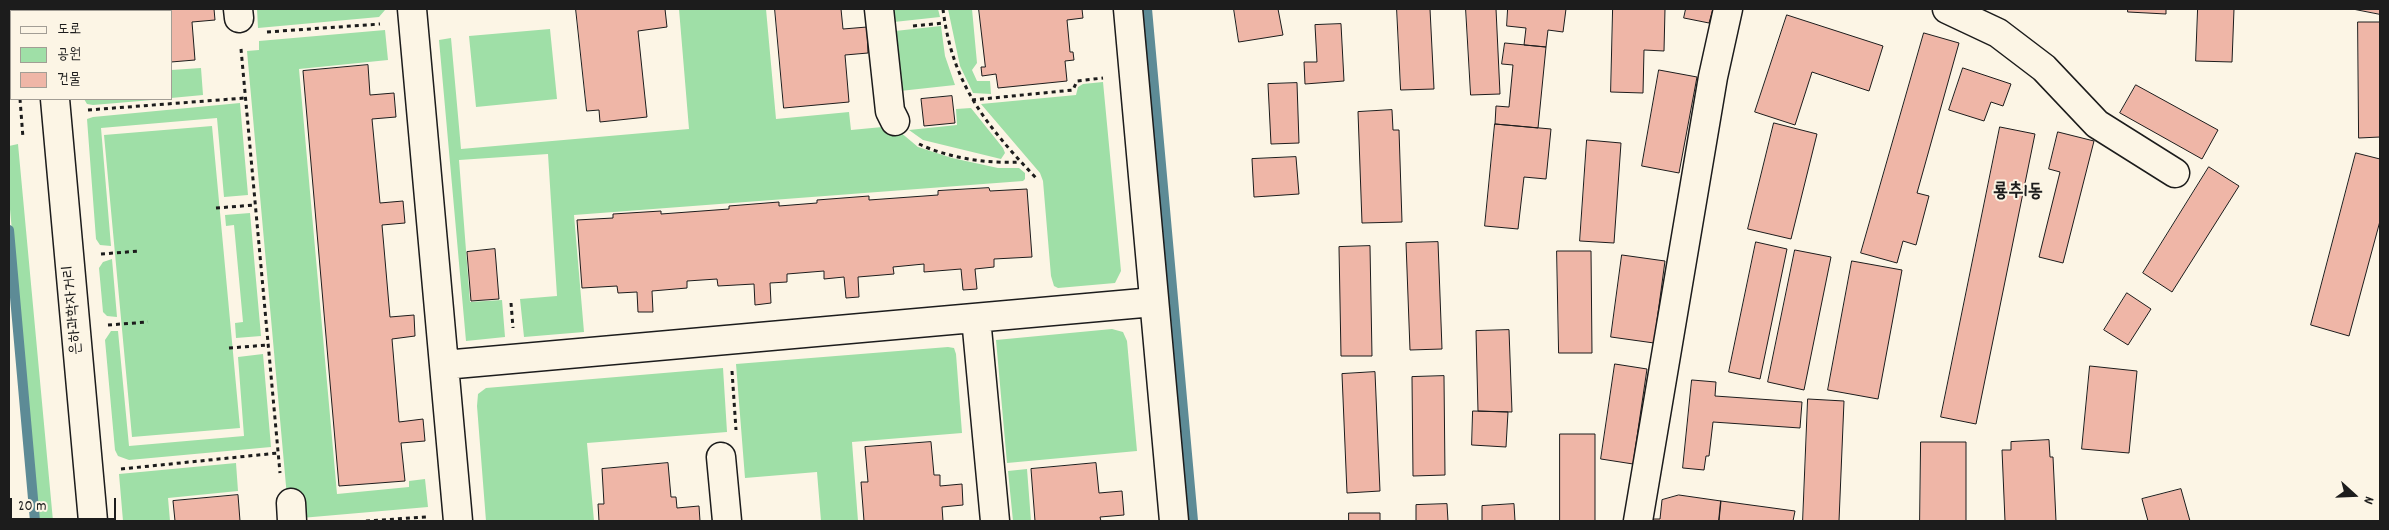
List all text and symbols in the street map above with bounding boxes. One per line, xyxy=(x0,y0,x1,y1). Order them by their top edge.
legend xyxy=(10,10,172,100)
text: 도로 xyxy=(57,19,81,41)
text: 공원 xyxy=(57,44,81,66)
text: 건물 xyxy=(57,69,81,91)
district label: 룡추1동 xyxy=(1993,182,2043,204)
street label: 은하과학자거리 xyxy=(61,264,87,356)
north arrow xyxy=(2329,470,2379,520)
scale bar xyxy=(12,488,119,520)
text: N xyxy=(2358,493,2379,507)
text: 20 m xyxy=(18,496,46,518)

